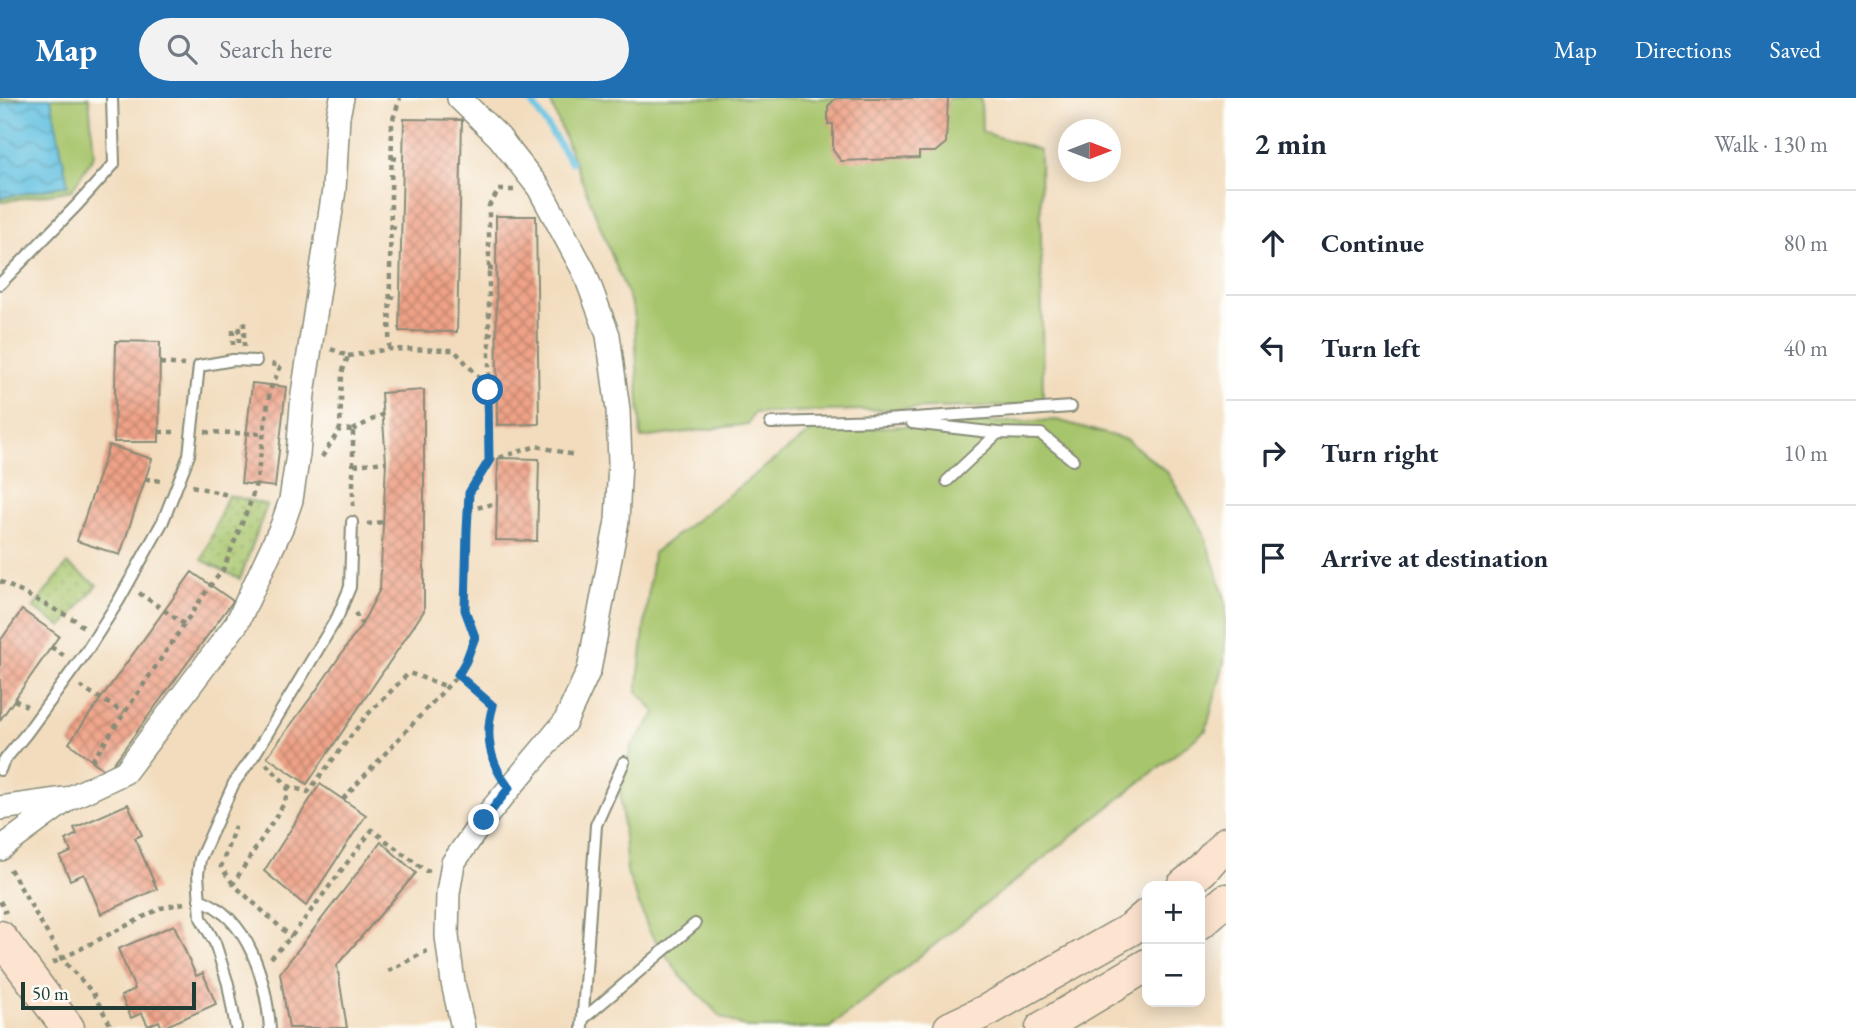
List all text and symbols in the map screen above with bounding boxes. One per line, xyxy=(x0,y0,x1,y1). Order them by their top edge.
search box xyxy=(139,18,629,81)
text: Map xyxy=(35,28,97,71)
icon: search xyxy=(163,30,201,68)
text: Search here xyxy=(219,32,332,66)
text: Map xyxy=(1554,34,1597,65)
text: Directions xyxy=(1635,34,1732,65)
text: Saved xyxy=(1770,34,1821,65)
north arrow xyxy=(1058,119,1121,182)
text: 2 min xyxy=(1254,124,1327,163)
text: Walk · 130 m xyxy=(1714,129,1828,159)
icon: ahead xyxy=(1254,224,1292,262)
text: Continue xyxy=(1321,226,1424,260)
text: 80 m xyxy=(1783,228,1828,258)
icon: left xyxy=(1254,329,1292,367)
text: Turn left xyxy=(1321,331,1420,365)
text: 40 m xyxy=(1783,333,1828,363)
route start xyxy=(472,374,503,405)
icon: right xyxy=(1254,434,1292,472)
text: Turn right xyxy=(1321,436,1439,470)
text: 10 m xyxy=(1783,438,1828,468)
icon: arrive xyxy=(1254,539,1292,577)
text: Arrive at destination xyxy=(1321,541,1548,575)
route end xyxy=(468,804,499,835)
map controls xyxy=(1142,881,1205,1007)
button: + xyxy=(1142,881,1205,944)
button: − xyxy=(1142,944,1205,1007)
scale bar xyxy=(21,979,196,1011)
text: 50 m xyxy=(32,981,69,1006)

